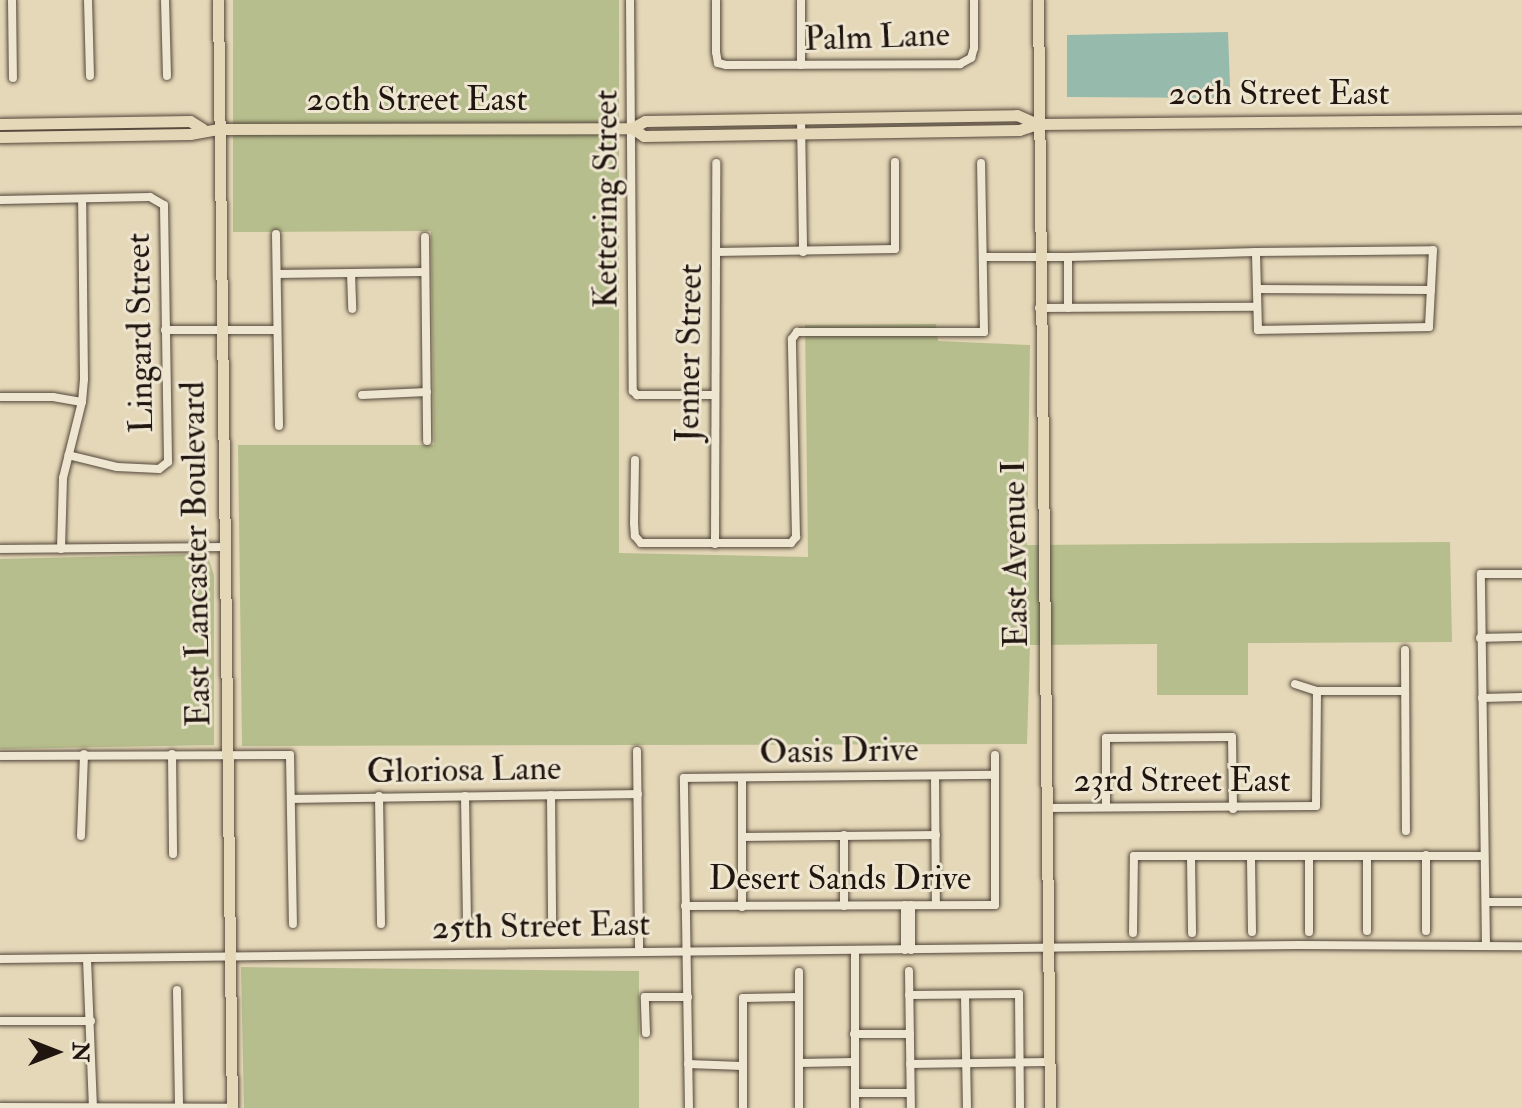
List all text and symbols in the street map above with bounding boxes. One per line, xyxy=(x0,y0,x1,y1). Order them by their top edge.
street label: Palm Lane xyxy=(804,14,950,60)
street label: 20th Street East xyxy=(1169,74,1389,114)
street label: 20th Street East xyxy=(307,80,527,120)
street label: Kettering Street xyxy=(586,90,626,308)
street label: Lingard Street xyxy=(118,233,162,433)
street label: Jenner Street xyxy=(667,263,711,443)
street label: East Lancaster Boulevard xyxy=(173,381,219,727)
street label: East Avenue I xyxy=(993,460,1037,648)
street label: Oasis Drive xyxy=(759,729,919,773)
street label: Gloriosa Lane xyxy=(366,748,562,792)
street label: 23rd Street East xyxy=(1074,761,1290,801)
street label: Desert Sands Drive xyxy=(709,859,971,899)
street label: 25th Street East xyxy=(431,904,651,948)
north arrow xyxy=(16,1012,96,1092)
text: N xyxy=(66,1042,94,1062)

